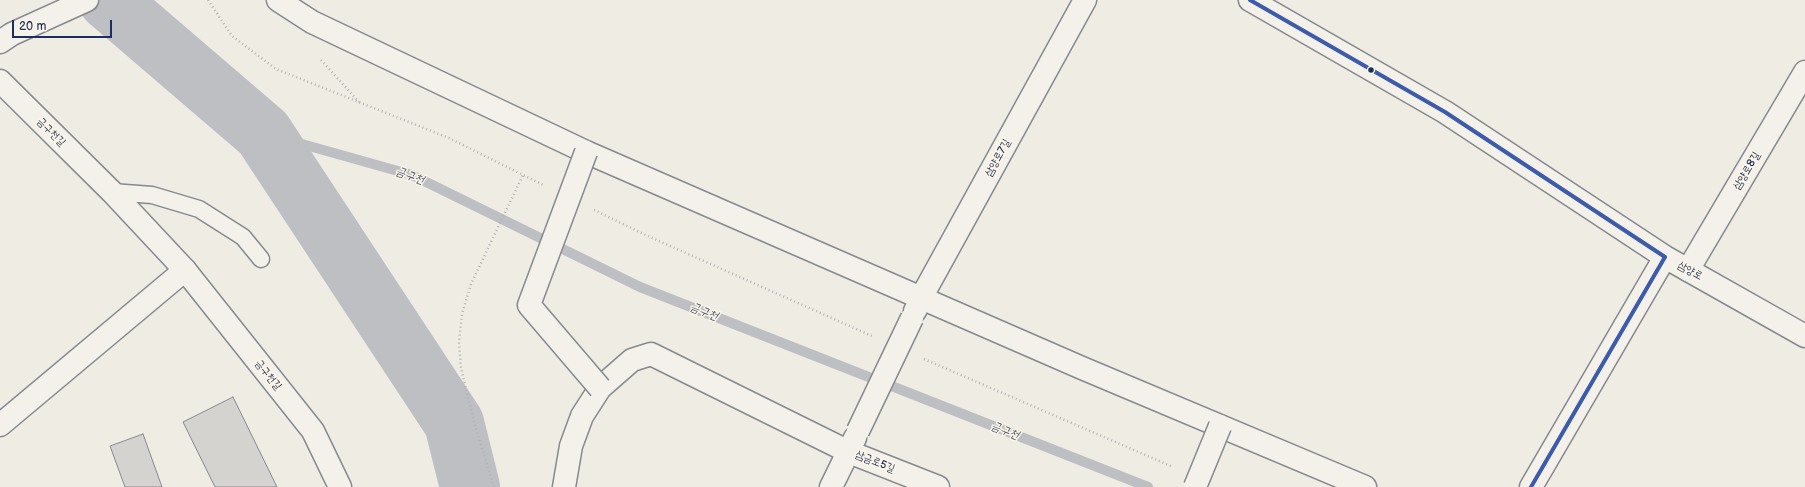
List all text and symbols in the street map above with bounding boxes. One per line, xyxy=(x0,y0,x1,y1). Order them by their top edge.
scale bar xyxy=(14,12,114,38)
text: 20 m xyxy=(19,19,46,34)
unlabelled marker xyxy=(1366,65,1376,75)
street label: 금구천길 xyxy=(34,115,68,149)
street label: 삼양로7길 xyxy=(982,137,1014,179)
street label: 삼양로8길 xyxy=(1731,150,1763,192)
water label: 금구천 xyxy=(394,164,426,188)
street label: 삼양로 xyxy=(1675,259,1705,283)
water label: 금구천 xyxy=(688,300,720,324)
street label: 금구천길 xyxy=(252,357,284,393)
water label: 금구천 xyxy=(989,419,1021,443)
street label: 삼금로5길 xyxy=(853,448,897,476)

